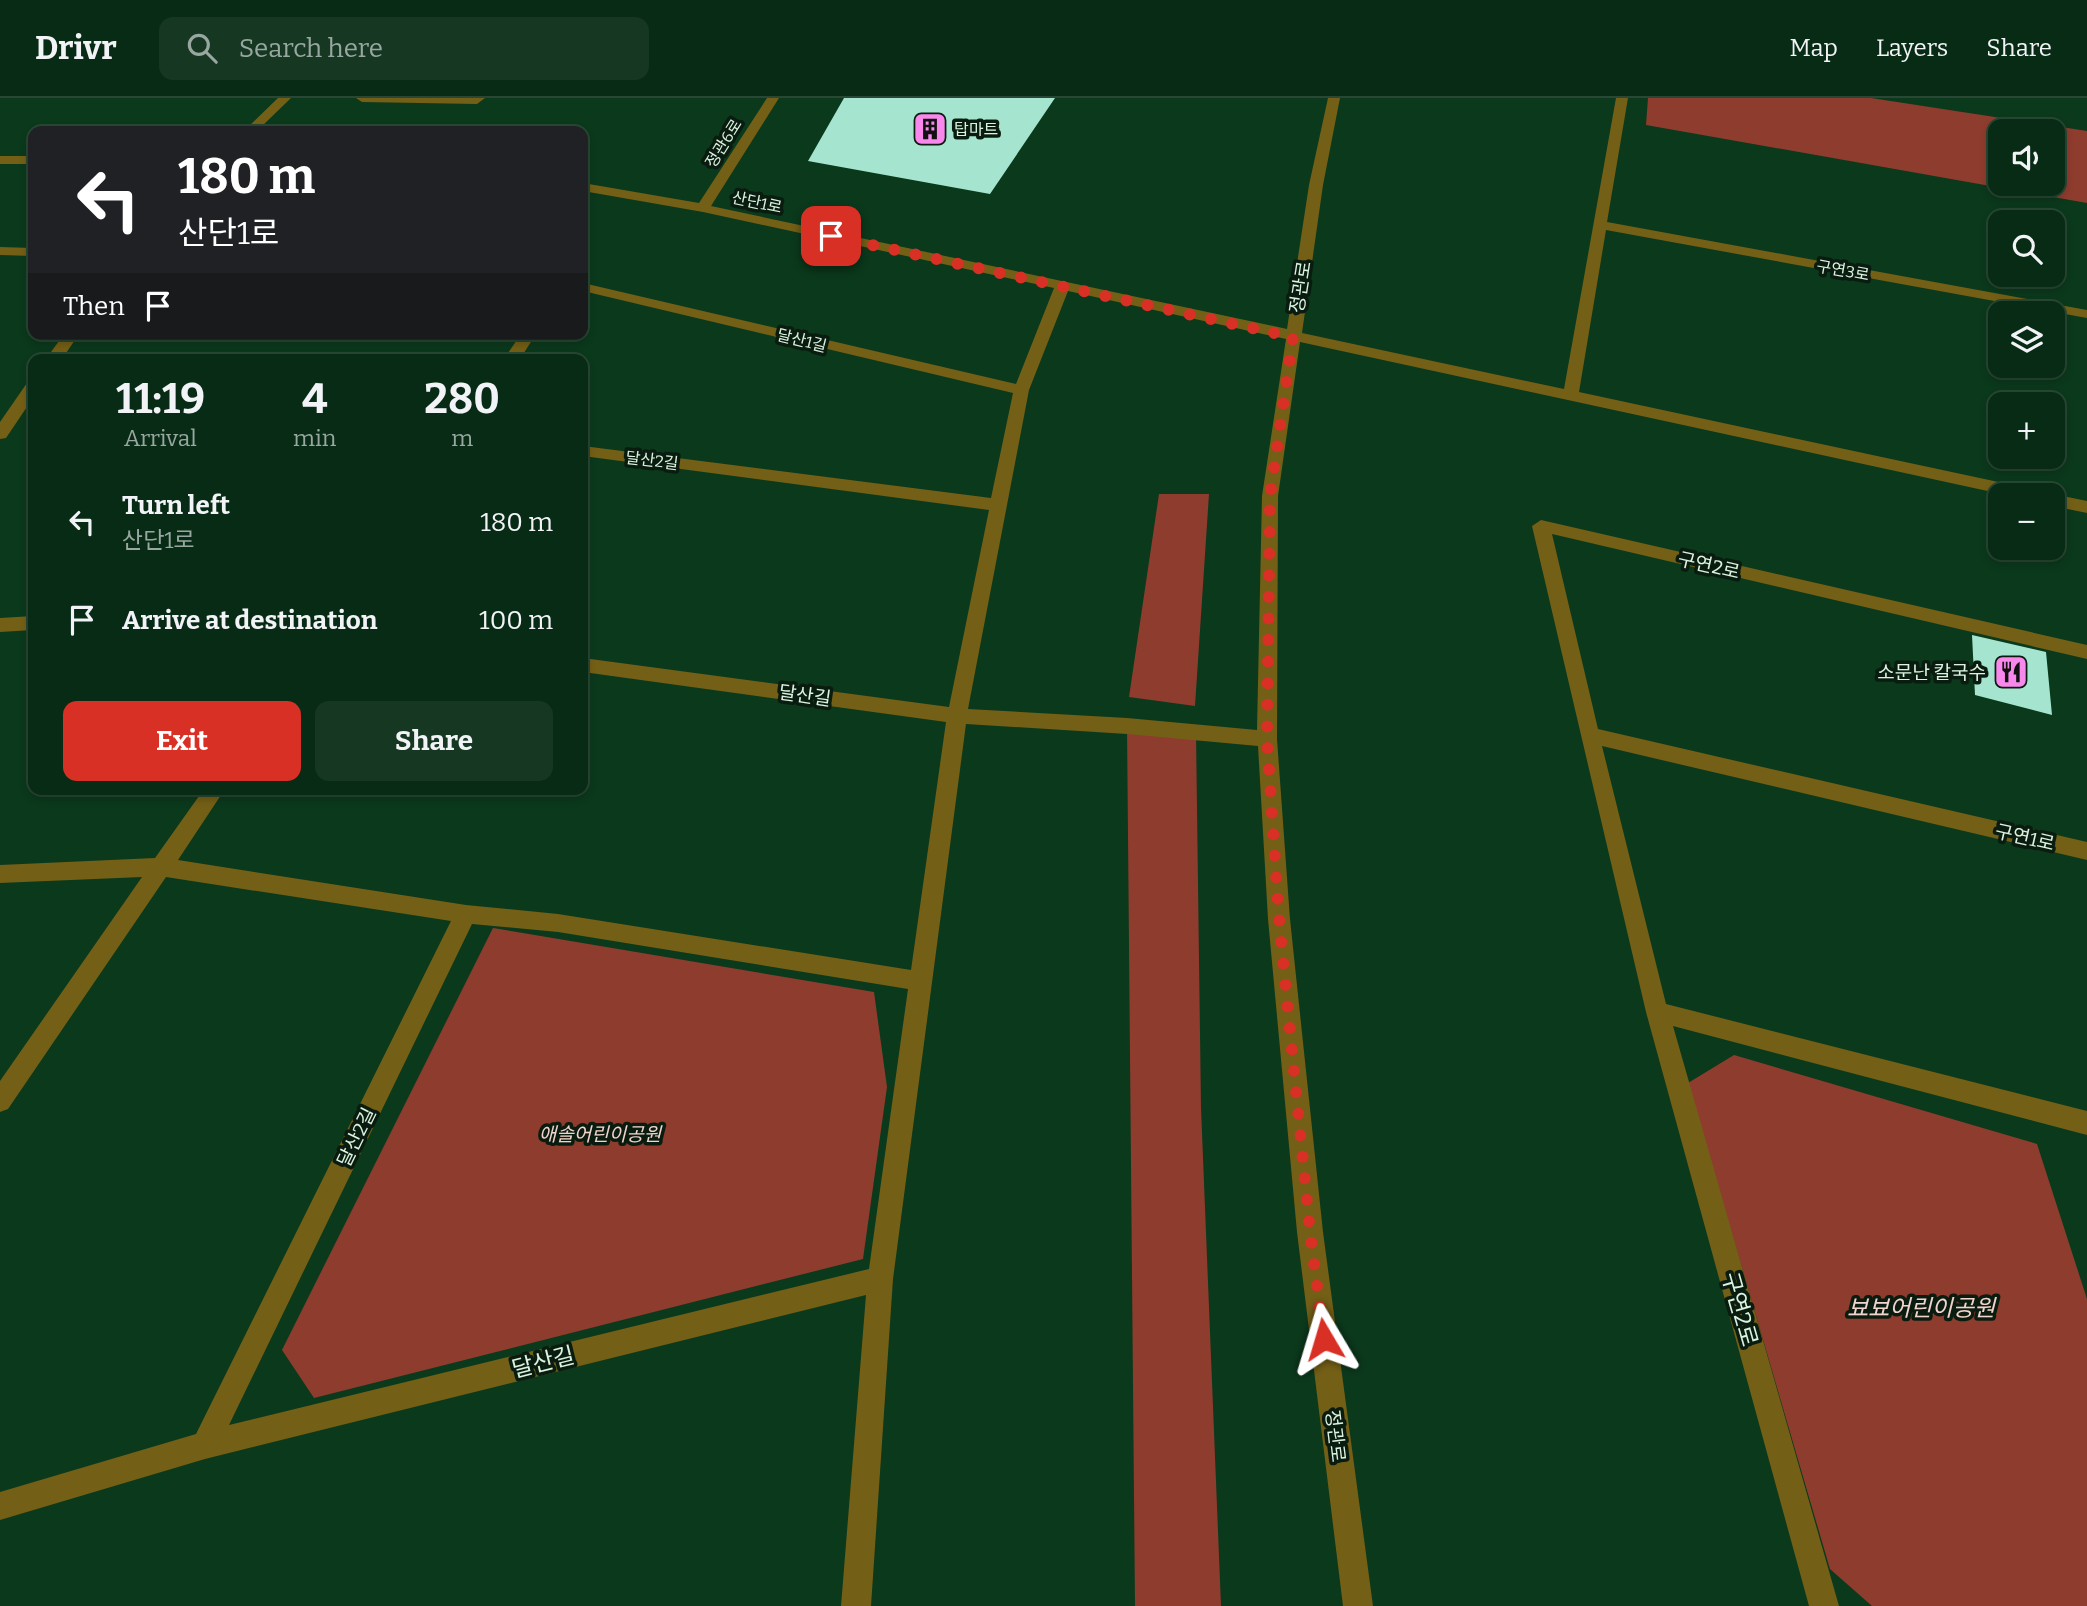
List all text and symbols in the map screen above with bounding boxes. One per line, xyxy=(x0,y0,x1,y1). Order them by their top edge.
search box xyxy=(159,17,649,80)
text: Drivr xyxy=(35,28,117,68)
icon: search xyxy=(183,29,221,67)
text: Search here xyxy=(239,33,383,64)
text: Map xyxy=(1790,34,1838,62)
text: Layers xyxy=(1876,34,1948,62)
text: Share xyxy=(1986,34,2052,62)
building icon: 탑마트 xyxy=(911,110,949,148)
street label: 정관6로 xyxy=(701,115,746,171)
map controls xyxy=(1988,119,2065,560)
button: sound xyxy=(1988,119,2065,196)
place label: 탑마트 xyxy=(954,120,998,139)
text: 180 m xyxy=(178,147,315,206)
icon: left xyxy=(63,154,154,245)
street label: 산단1로 xyxy=(730,188,784,217)
pin xyxy=(801,206,861,266)
button: search xyxy=(1988,210,2065,287)
text: 산단1로 xyxy=(178,214,279,252)
icon: arrive xyxy=(812,217,850,255)
street label: 구연3로 xyxy=(1815,257,1871,285)
street label: 정관로 xyxy=(1285,259,1316,315)
icon: arrive xyxy=(139,287,177,325)
text: Then xyxy=(63,291,125,322)
button: layers xyxy=(1988,301,2065,378)
street label: 달산1길 xyxy=(775,325,829,356)
text: 11:19 xyxy=(116,374,205,424)
text: 4 xyxy=(302,374,327,424)
text: 280 xyxy=(424,374,500,424)
button: + xyxy=(1988,392,2065,469)
text: Arrival xyxy=(124,424,197,452)
text: min xyxy=(293,424,336,452)
text: m xyxy=(451,424,473,452)
street label: 달산2길 xyxy=(625,448,679,473)
button: − xyxy=(1988,483,2065,560)
text: Turn left xyxy=(122,490,230,521)
icon: left xyxy=(63,503,101,541)
text: 180 m xyxy=(480,507,553,538)
text: 산단1로 xyxy=(122,526,195,554)
street label: 구연2로 xyxy=(1676,547,1742,584)
icon: arrive xyxy=(63,601,101,639)
text: Arrive at destination xyxy=(122,605,377,636)
text: 100 m xyxy=(479,605,553,636)
restaurant icon: 소문난 칼국수 xyxy=(1992,653,2030,691)
place label: 소문난 칼국수 xyxy=(1877,661,1986,684)
street label: 달산길 xyxy=(777,680,833,711)
button: Exit xyxy=(63,701,301,781)
button: Share xyxy=(315,701,553,781)
street label: 구연1로 xyxy=(1993,820,2057,855)
street label: 달산2길 xyxy=(332,1104,381,1170)
park label: 애솔어린이공원 xyxy=(539,1123,663,1146)
street label: 구연2로 xyxy=(1716,1269,1764,1349)
park label: 뵤뵤어린이공원 xyxy=(1847,1294,1997,1322)
position arrow xyxy=(1287,1302,1361,1376)
street label: 달산길 xyxy=(509,1341,577,1383)
street label: 정관로 xyxy=(1321,1409,1350,1463)

